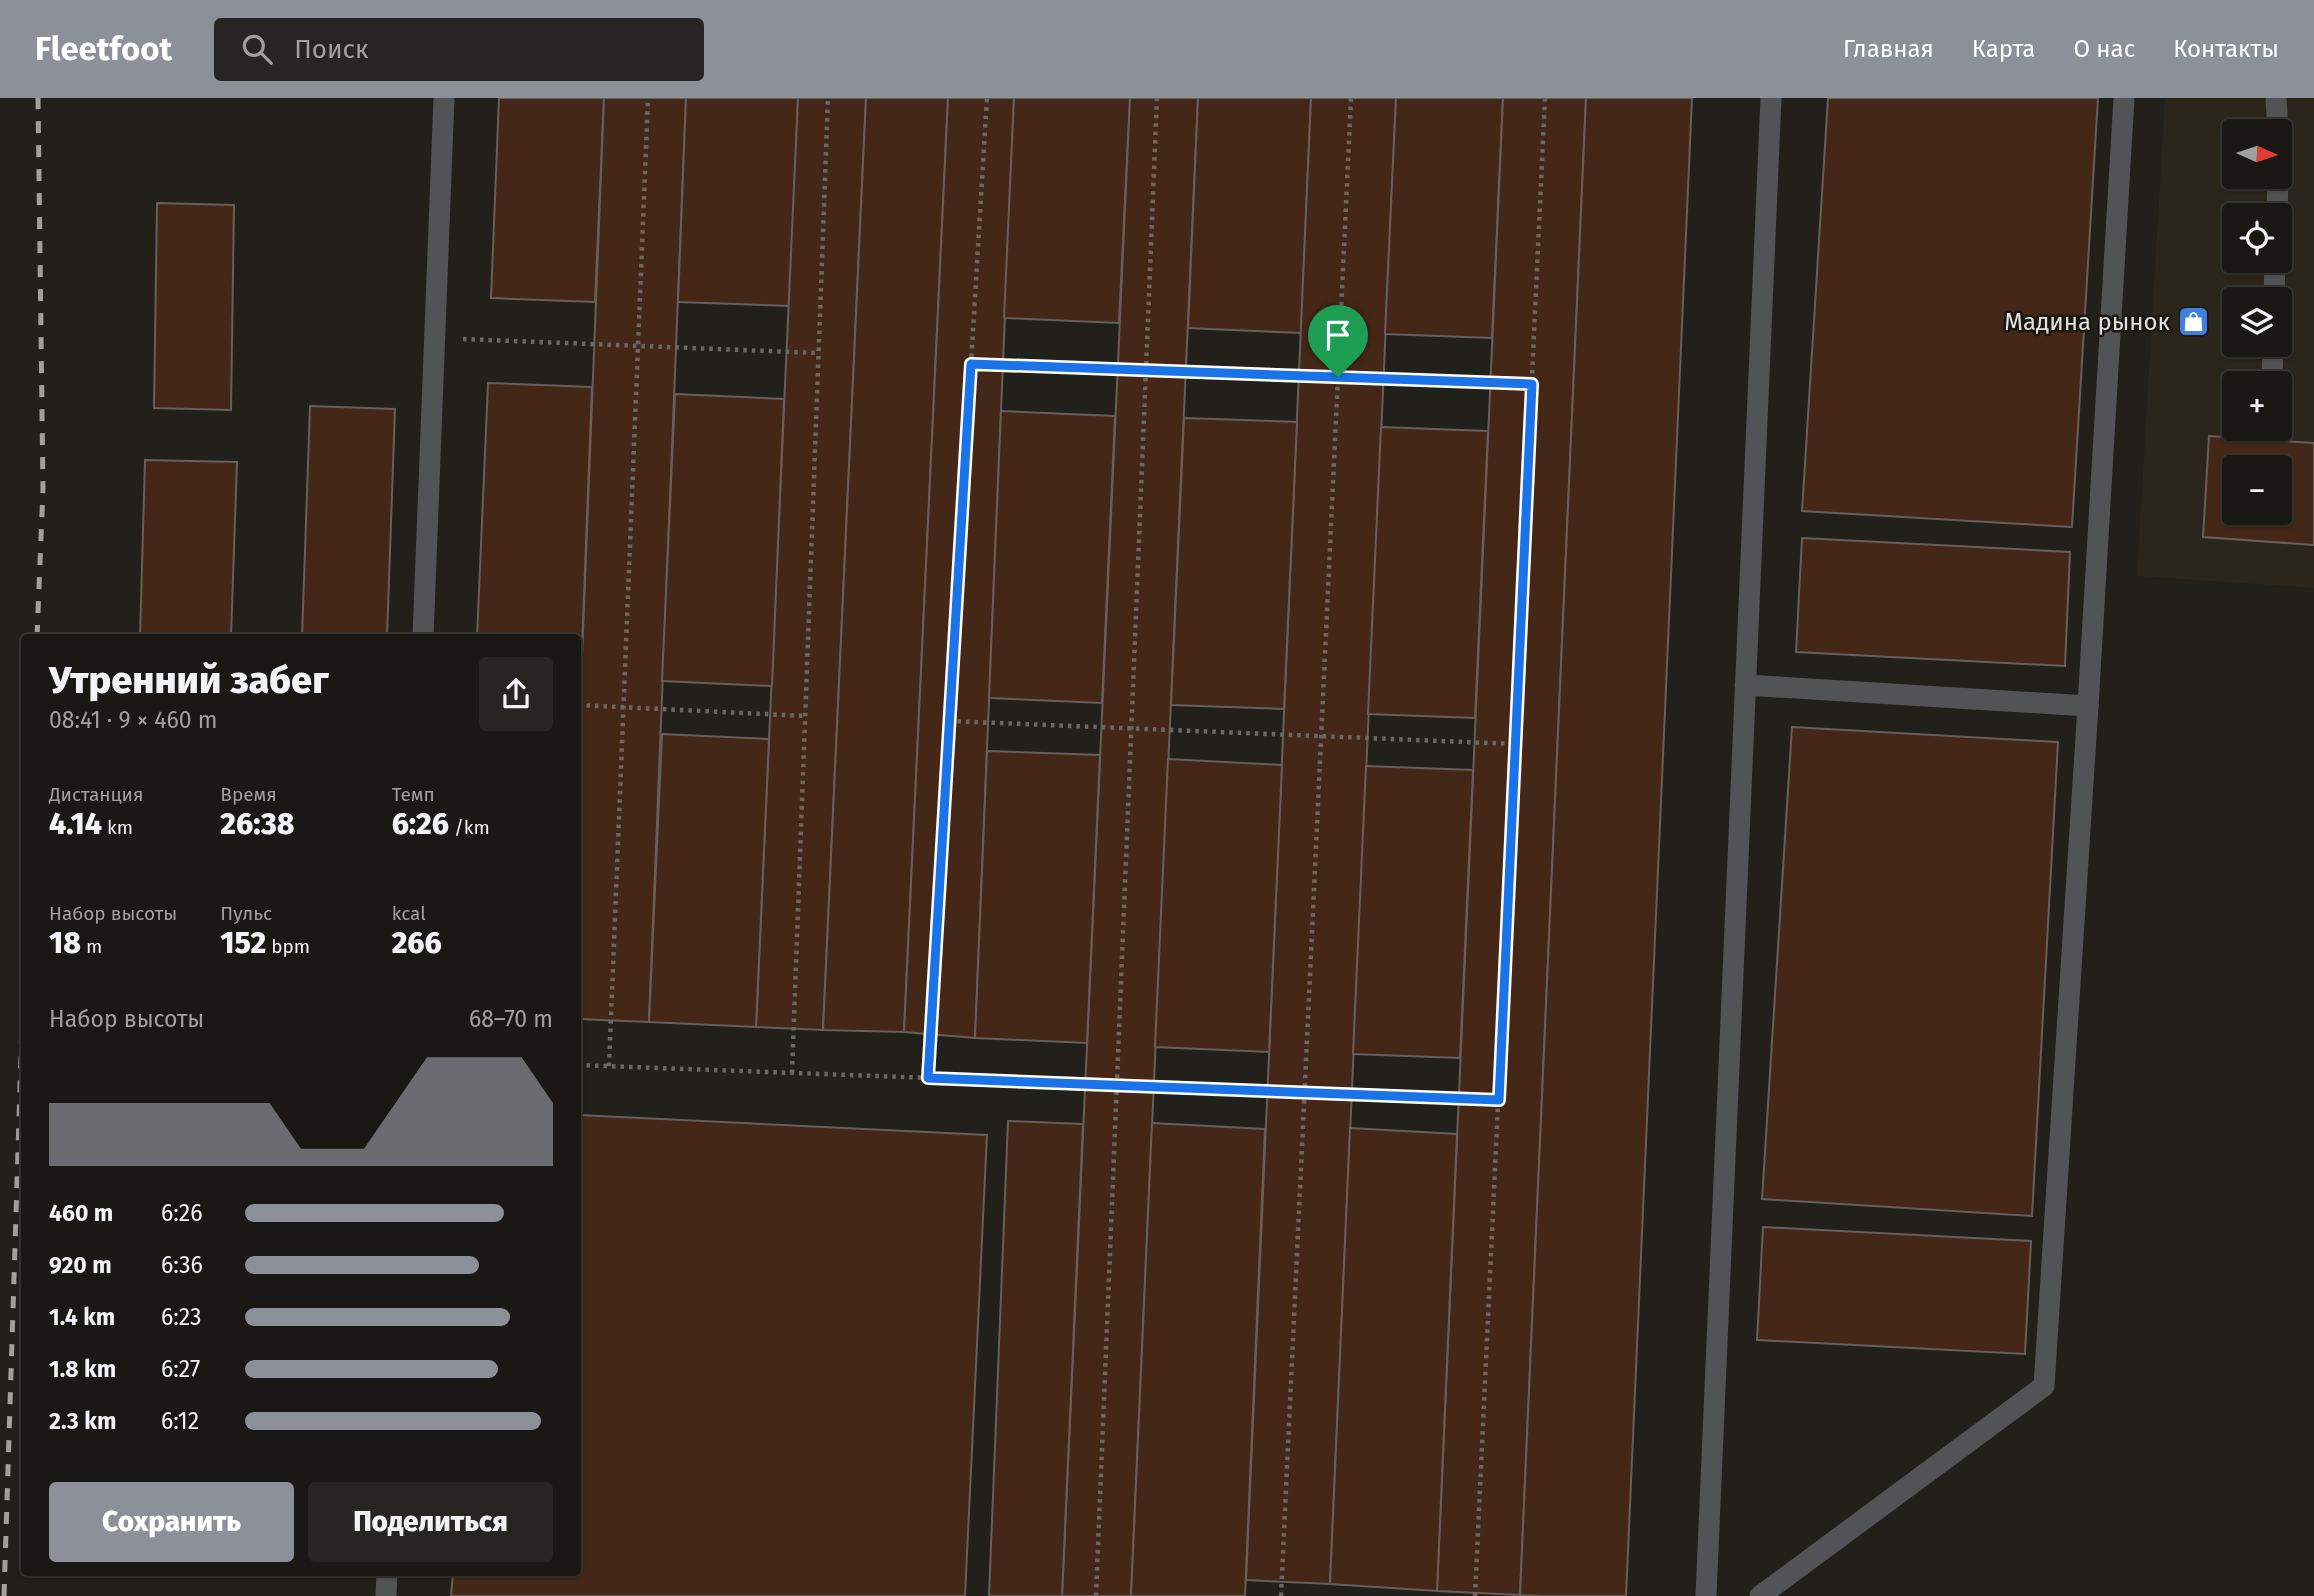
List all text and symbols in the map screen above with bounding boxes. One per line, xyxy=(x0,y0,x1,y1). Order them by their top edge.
search box xyxy=(214,18,704,81)
text: Fleetfoot xyxy=(35,29,172,69)
icon: search xyxy=(238,30,276,68)
text: Поиск xyxy=(294,34,369,65)
text: Главная xyxy=(1843,35,1934,63)
text: Карта xyxy=(1972,35,2035,63)
text: О нас xyxy=(2073,35,2135,63)
text: Контакты xyxy=(2173,35,2279,63)
north arrow xyxy=(2222,119,2292,189)
map controls xyxy=(2222,119,2292,525)
button: locate xyxy=(2222,203,2292,273)
button: layers xyxy=(2222,287,2292,357)
pin xyxy=(1308,305,1368,377)
shop icon: Мадина рынок xyxy=(2176,305,2210,339)
place label: Мадина рынок xyxy=(2004,308,2171,336)
icon: arrive xyxy=(1319,316,1357,354)
button: + xyxy=(2222,371,2292,441)
button: − xyxy=(2222,455,2292,525)
text: Утренний забег xyxy=(49,657,329,703)
button: share xyxy=(479,657,553,731)
text: 08:41 · 9 × 460 m xyxy=(49,706,217,734)
text: Дистанция xyxy=(49,783,144,806)
text: Время xyxy=(220,783,277,806)
text: Темп xyxy=(392,783,435,806)
text: 4.14 xyxy=(49,806,102,842)
text: 26:38 xyxy=(220,806,294,842)
text: 6:26 xyxy=(392,806,449,842)
text: km xyxy=(102,816,133,839)
text: /km xyxy=(449,816,490,839)
text: Набор высоты xyxy=(49,902,177,925)
text: Пульс xyxy=(220,902,272,925)
text: kcal xyxy=(392,902,426,925)
text: 18 xyxy=(49,925,81,961)
text: 152 xyxy=(220,925,266,961)
text: 266 xyxy=(392,925,442,961)
text: m xyxy=(81,935,102,958)
text: bpm xyxy=(266,935,310,958)
text: Набор высоты xyxy=(49,1005,204,1033)
text: 68–70 m xyxy=(469,1005,553,1033)
text: 460 m xyxy=(49,1199,113,1227)
text: 6:26 xyxy=(161,1199,202,1227)
text: 920 m xyxy=(49,1251,112,1279)
text: 6:36 xyxy=(161,1251,203,1279)
text: 1.4 km xyxy=(49,1303,115,1331)
text: 6:23 xyxy=(161,1303,202,1331)
text: 1.8 km xyxy=(49,1355,116,1383)
text: 6:27 xyxy=(161,1355,200,1383)
text: 2.3 km xyxy=(49,1407,116,1435)
text: 6:12 xyxy=(161,1407,199,1435)
button: Сохранить xyxy=(49,1482,294,1562)
button: Поделиться xyxy=(308,1482,553,1562)

